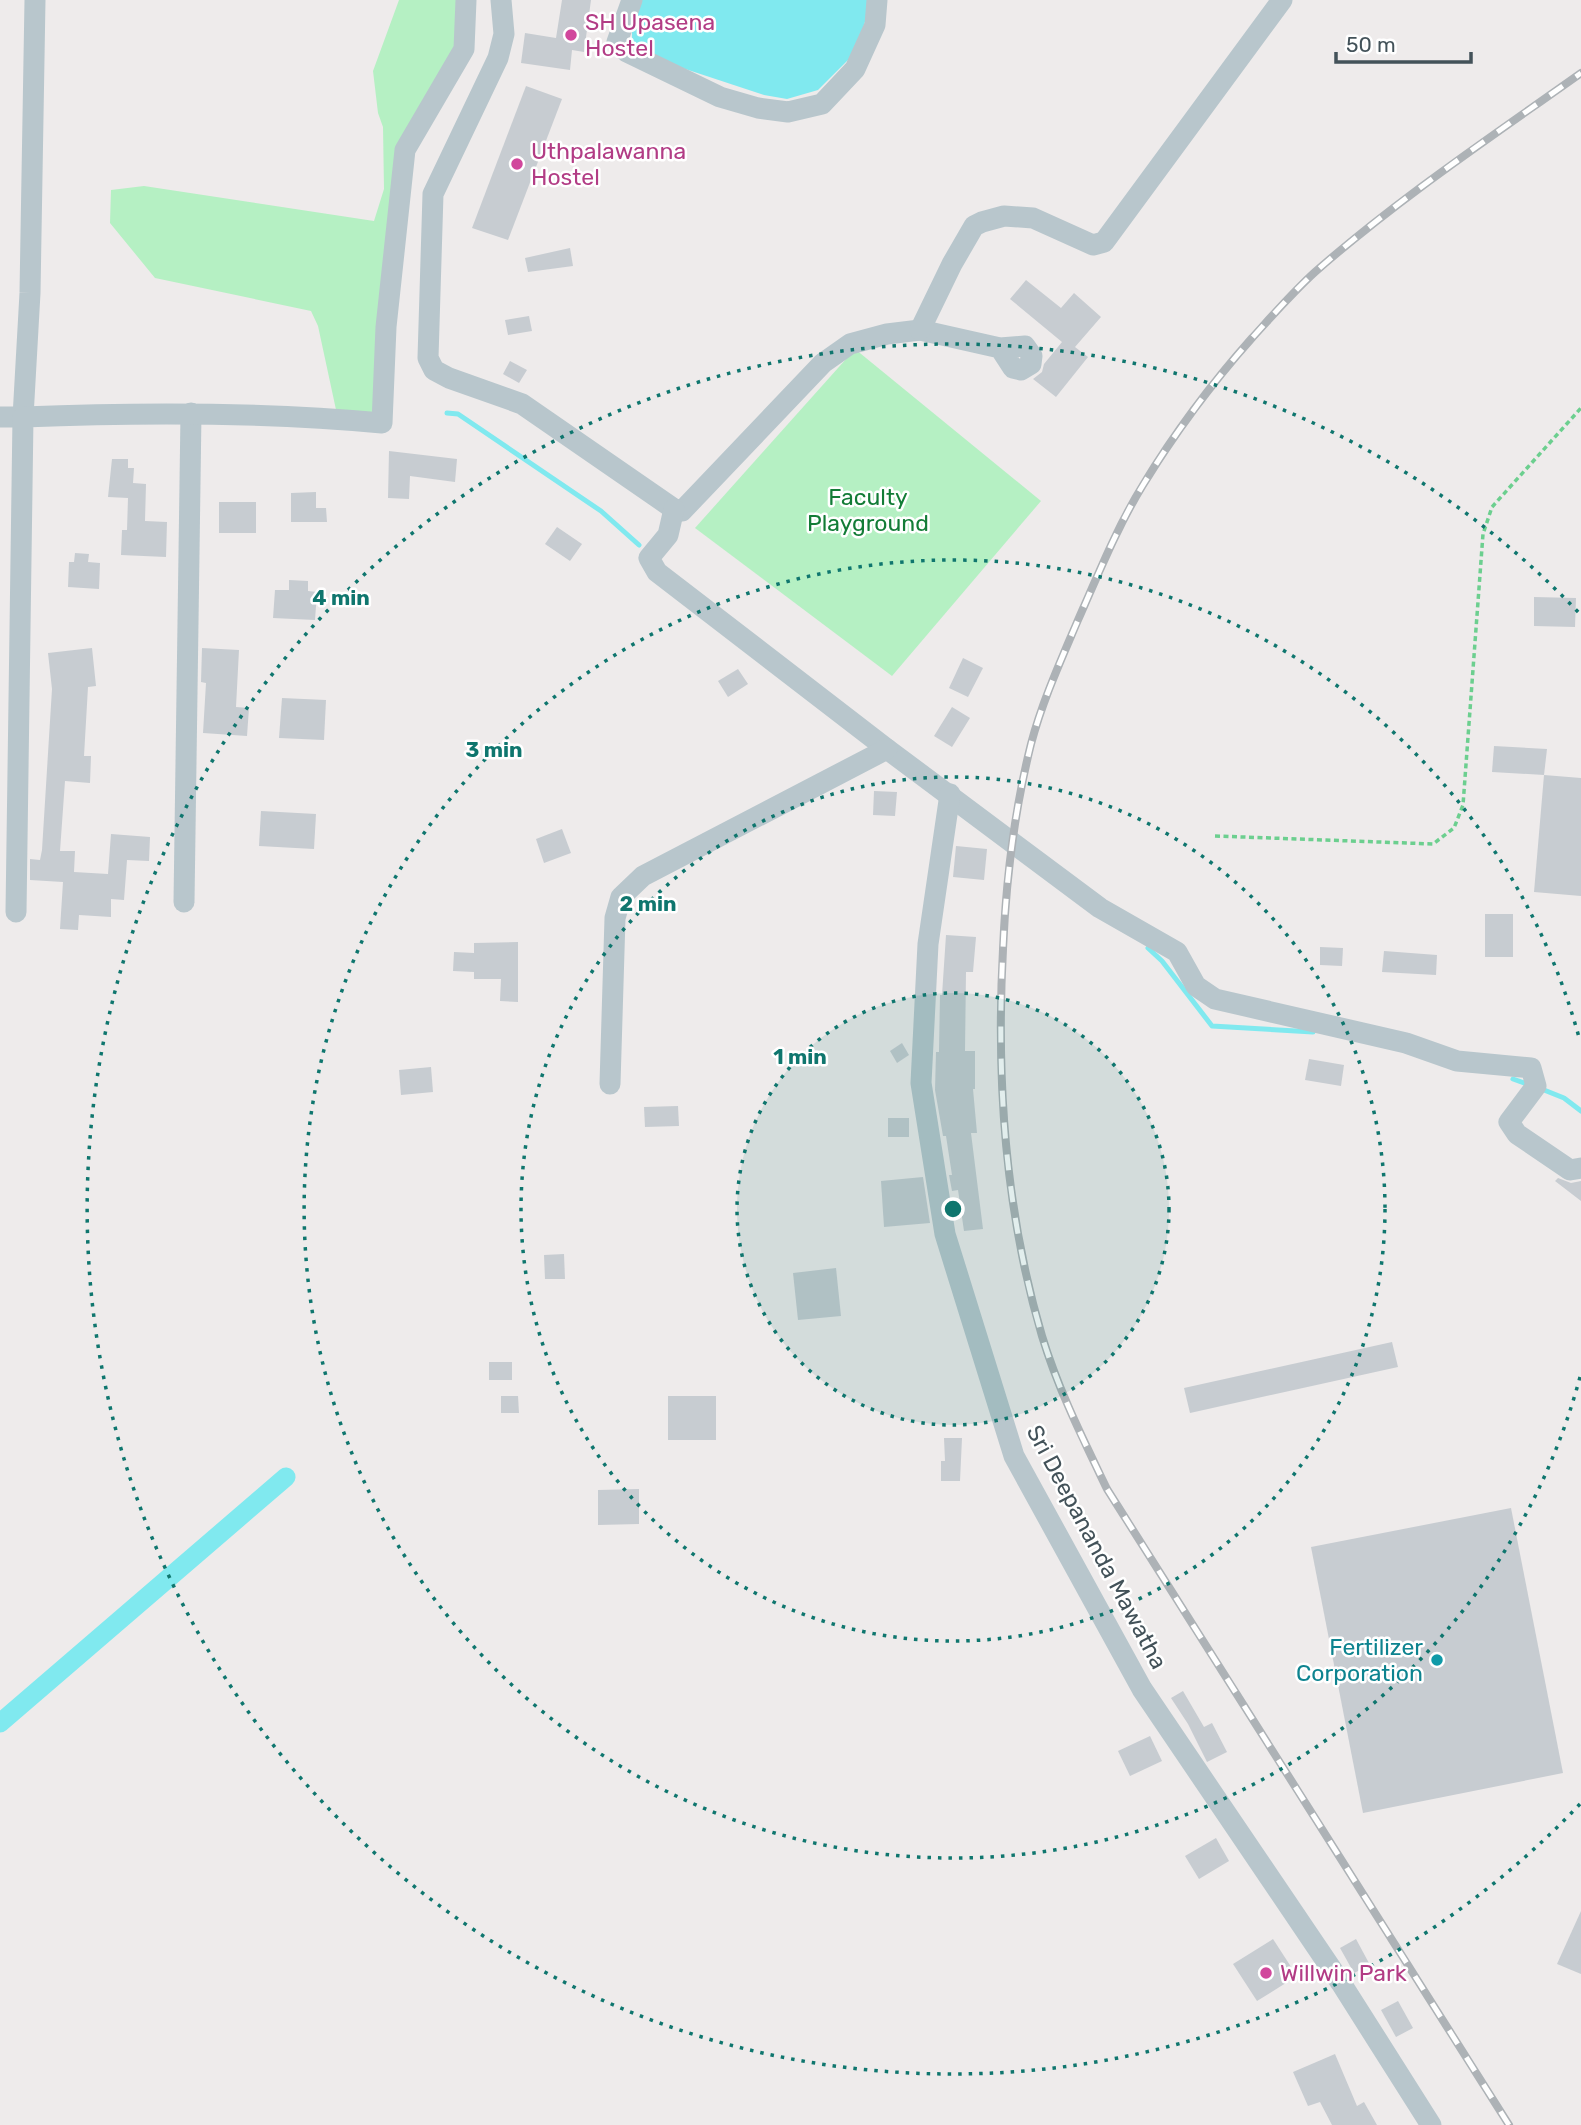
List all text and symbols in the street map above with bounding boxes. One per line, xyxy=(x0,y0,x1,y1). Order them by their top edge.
place label: SH Upasena Hostel xyxy=(585,8,715,62)
scale bar xyxy=(1336,21,1471,65)
marker: SH Upasena Hostel xyxy=(563,27,579,43)
text: 50 m xyxy=(1346,32,1396,57)
place label: Uthpalawanna Hostel xyxy=(531,137,686,191)
marker: Uthpalawanna Hostel xyxy=(509,156,525,172)
park label: Faculty Playground xyxy=(807,483,929,537)
text: 4 min xyxy=(312,585,370,610)
text: 3 min xyxy=(465,737,523,762)
text: 2 min xyxy=(620,891,676,916)
text: 1 min xyxy=(773,1044,827,1069)
centre of rings xyxy=(941,1197,965,1221)
street label: Sri Deepananda Mawatha xyxy=(1021,1420,1173,1674)
place label: Fertilizer Corporation xyxy=(1296,1633,1423,1687)
marker: Fertilizer Corporation xyxy=(1429,1652,1445,1668)
place label: Willwin Park xyxy=(1280,1959,1407,1987)
marker: Willwin Park xyxy=(1258,1965,1274,1981)

